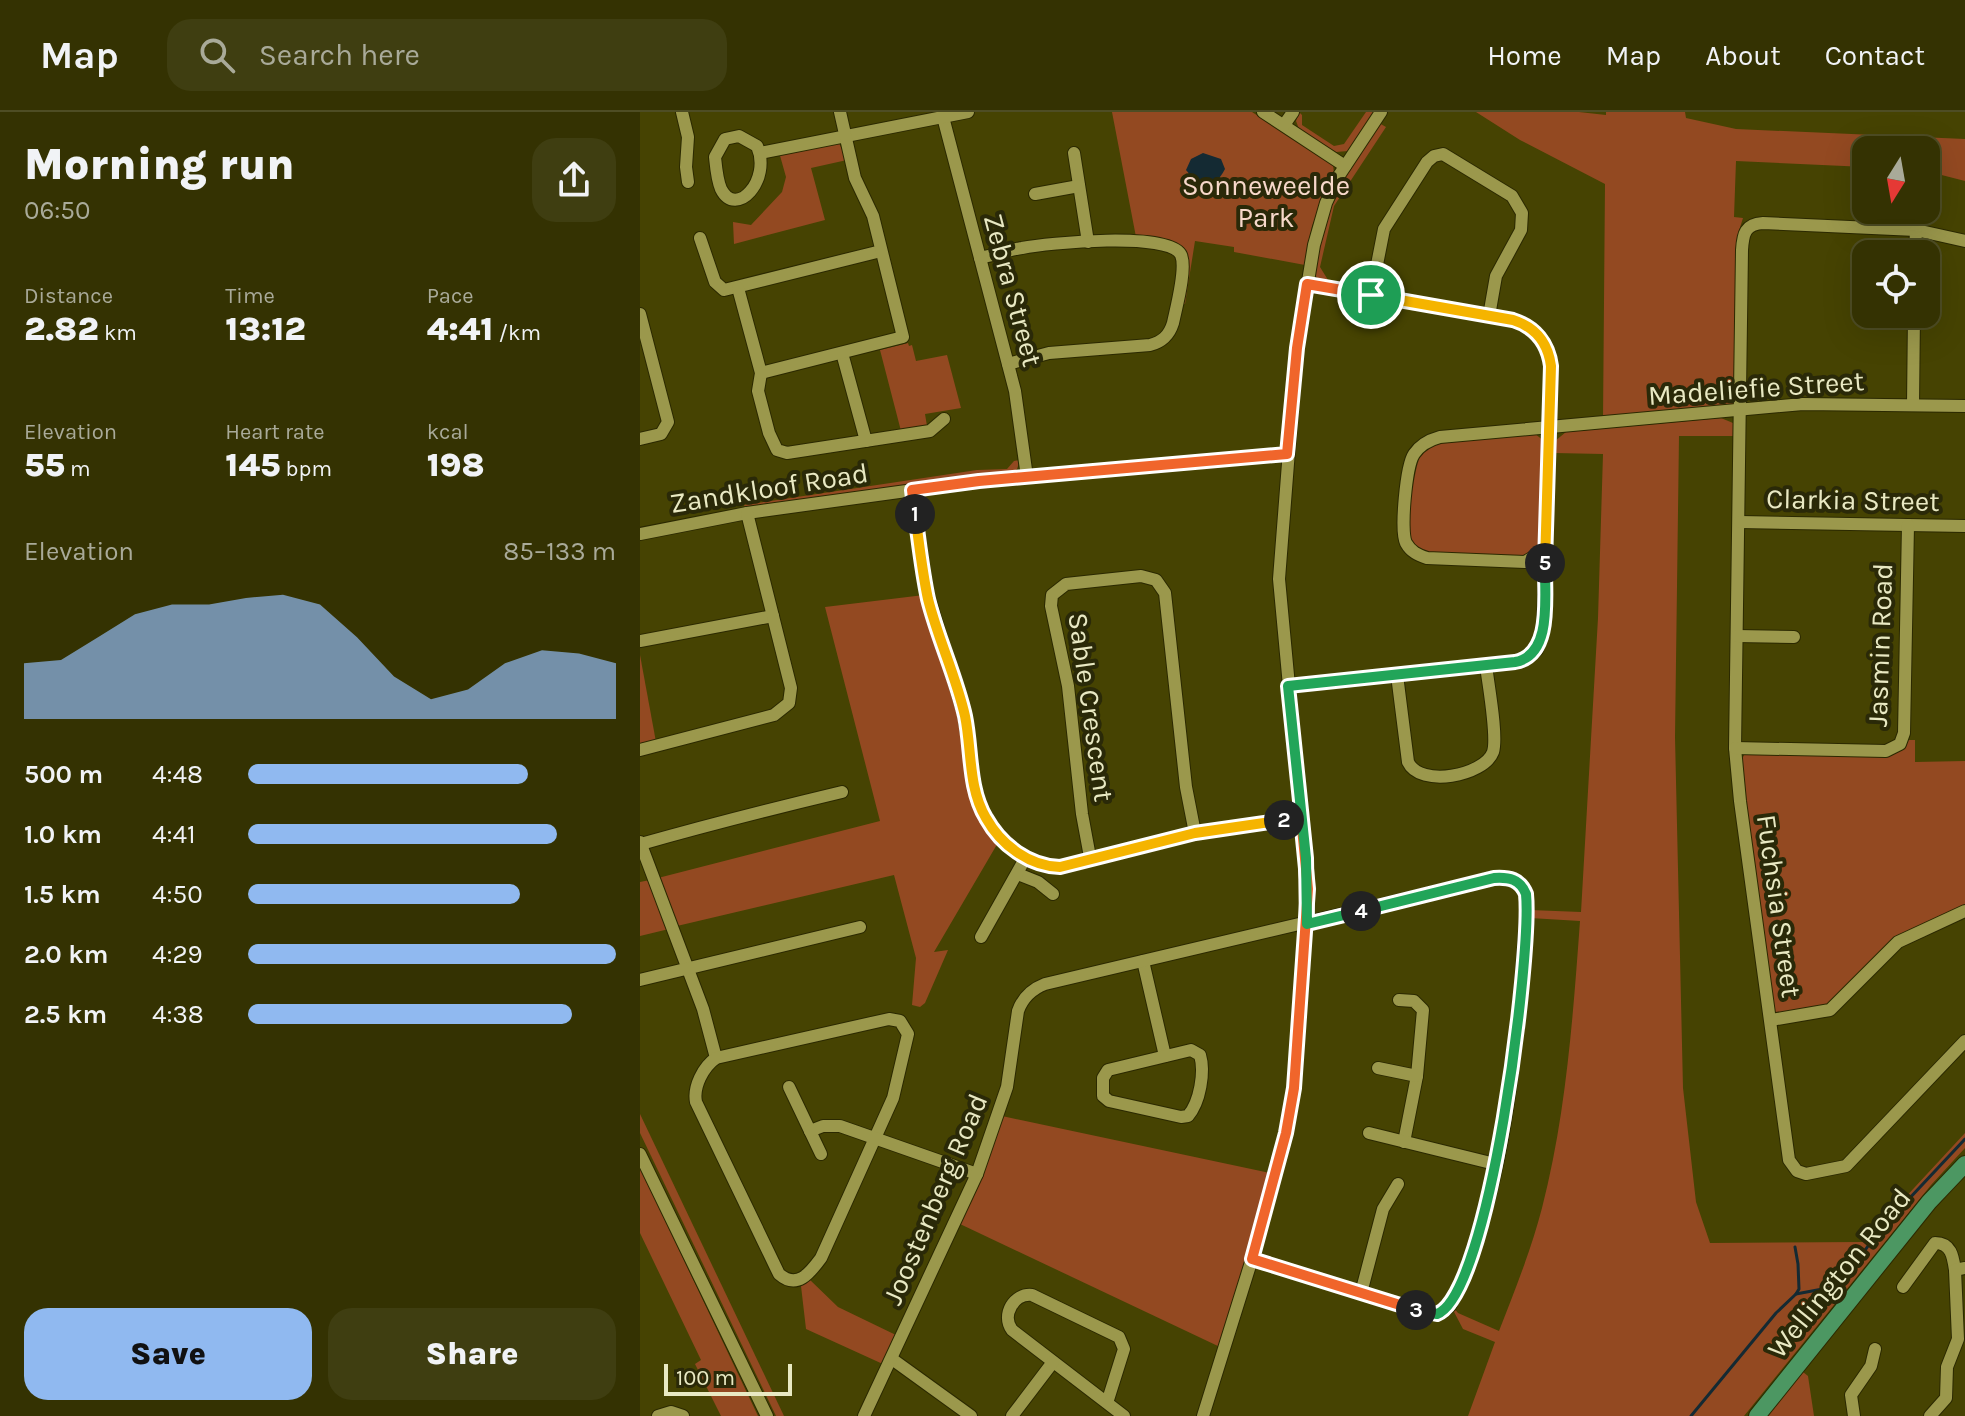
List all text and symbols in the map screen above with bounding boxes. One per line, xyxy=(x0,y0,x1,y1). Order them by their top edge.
search box xyxy=(167,19,727,91)
text: Map xyxy=(40,33,119,78)
icon: search xyxy=(195,33,239,77)
text: Search here xyxy=(259,37,420,73)
text: Home xyxy=(1487,39,1562,72)
text: Map xyxy=(1606,39,1661,72)
text: About xyxy=(1705,39,1781,72)
text: Contact xyxy=(1825,39,1925,72)
north arrow xyxy=(1852,136,1940,224)
map controls xyxy=(1852,136,1940,328)
button: share xyxy=(532,138,616,222)
text: Morning run xyxy=(24,139,295,190)
park label: Sonneweelde Park xyxy=(1182,169,1350,234)
text: 06:50 xyxy=(24,195,90,226)
street label: Zebra Street xyxy=(977,210,1049,370)
button: locate xyxy=(1852,240,1940,328)
pin xyxy=(1337,261,1405,329)
icon: arrive xyxy=(1349,273,1393,317)
text: Distance xyxy=(24,283,113,309)
text: Time xyxy=(225,283,275,309)
text: Pace xyxy=(427,283,474,309)
text: 2.82 xyxy=(24,309,99,349)
text: 13:12 xyxy=(225,309,306,349)
text: 4:41 xyxy=(427,309,493,349)
text: km xyxy=(99,320,137,346)
text: /km xyxy=(493,320,541,346)
street label: Madeliefie Street xyxy=(1647,364,1865,412)
text: Elevation xyxy=(24,419,117,445)
text: Heart rate xyxy=(225,419,325,445)
text: kcal xyxy=(427,419,469,445)
text: 55 xyxy=(24,445,65,485)
text: 145 xyxy=(225,445,280,485)
text: 198 xyxy=(427,445,485,485)
text: m xyxy=(65,456,91,482)
text: bpm xyxy=(280,456,332,482)
street label: Zandkloof Road xyxy=(667,456,871,520)
street label: Clarkia Street xyxy=(1766,482,1940,518)
pin: 1 xyxy=(895,494,935,534)
text: 1 xyxy=(911,501,919,527)
text: Elevation xyxy=(24,536,134,567)
text: 85–133 m xyxy=(503,536,616,567)
pin: 5 xyxy=(1525,543,1565,583)
text: 5 xyxy=(1539,550,1551,576)
street label: Jasmin Road xyxy=(1861,562,1899,728)
street label: Sable Crescent xyxy=(1061,610,1121,804)
text: 500 m xyxy=(24,759,103,790)
text: 4:48 xyxy=(152,759,203,790)
pin: 2 xyxy=(1264,800,1304,840)
text: 2 xyxy=(1277,807,1291,833)
street label: Fuchsia Street xyxy=(1750,812,1808,1000)
text: 1.0 km xyxy=(24,819,102,850)
text: 4:41 xyxy=(152,819,196,850)
text: 1.5 km xyxy=(24,879,101,910)
text: 4:50 xyxy=(152,879,203,910)
pin: 4 xyxy=(1341,891,1381,931)
text: 4 xyxy=(1354,898,1368,924)
text: 2.0 km xyxy=(24,939,108,970)
text: 4:29 xyxy=(152,939,203,970)
text: 2.5 km xyxy=(24,999,107,1030)
text: 4:38 xyxy=(152,999,204,1030)
street label: Joostenberg Road xyxy=(876,1089,994,1309)
street label: Wellington Road xyxy=(1760,1181,1918,1365)
pin: 3 xyxy=(1396,1290,1436,1330)
text: 3 xyxy=(1409,1297,1423,1323)
button: Save xyxy=(24,1308,312,1400)
button: Share xyxy=(328,1308,616,1400)
scale bar xyxy=(664,1360,792,1396)
text: 100 m xyxy=(676,1365,735,1391)

